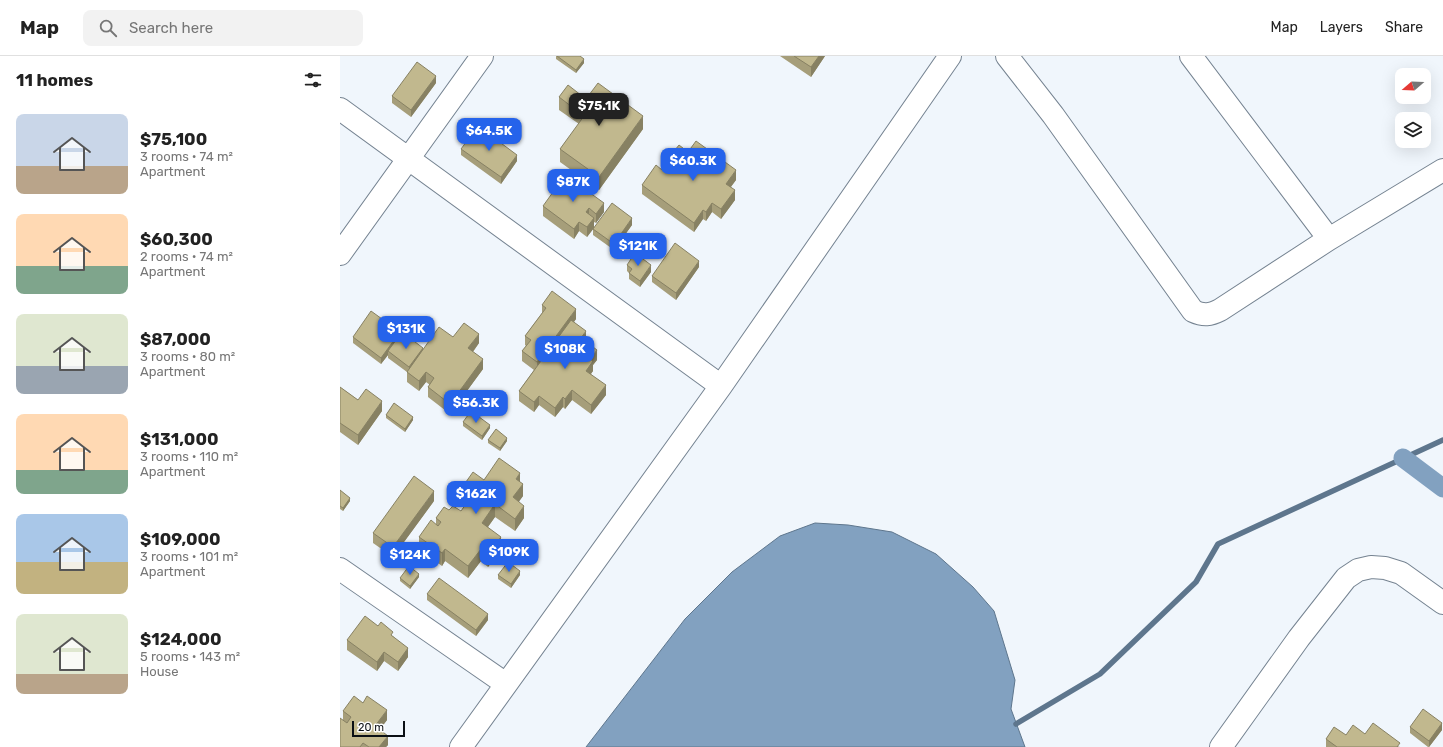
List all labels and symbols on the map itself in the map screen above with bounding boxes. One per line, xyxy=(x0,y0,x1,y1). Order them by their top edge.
north arrow xyxy=(1395,68,1431,104)
pin: $75.1K xyxy=(566,93,632,127)
pin: $64.5K xyxy=(456,118,522,152)
pin: $60.3K xyxy=(660,148,726,182)
pin: $87K xyxy=(549,169,597,203)
pin: $121K xyxy=(610,233,666,267)
pin: $131K xyxy=(378,316,434,350)
pin: $108K xyxy=(537,336,593,370)
pin: $56.3K xyxy=(443,390,509,424)
pin: $162K xyxy=(448,481,504,515)
pin: $109K xyxy=(481,539,537,573)
pin: $124K xyxy=(382,542,438,576)
scale bar xyxy=(352,719,405,738)

